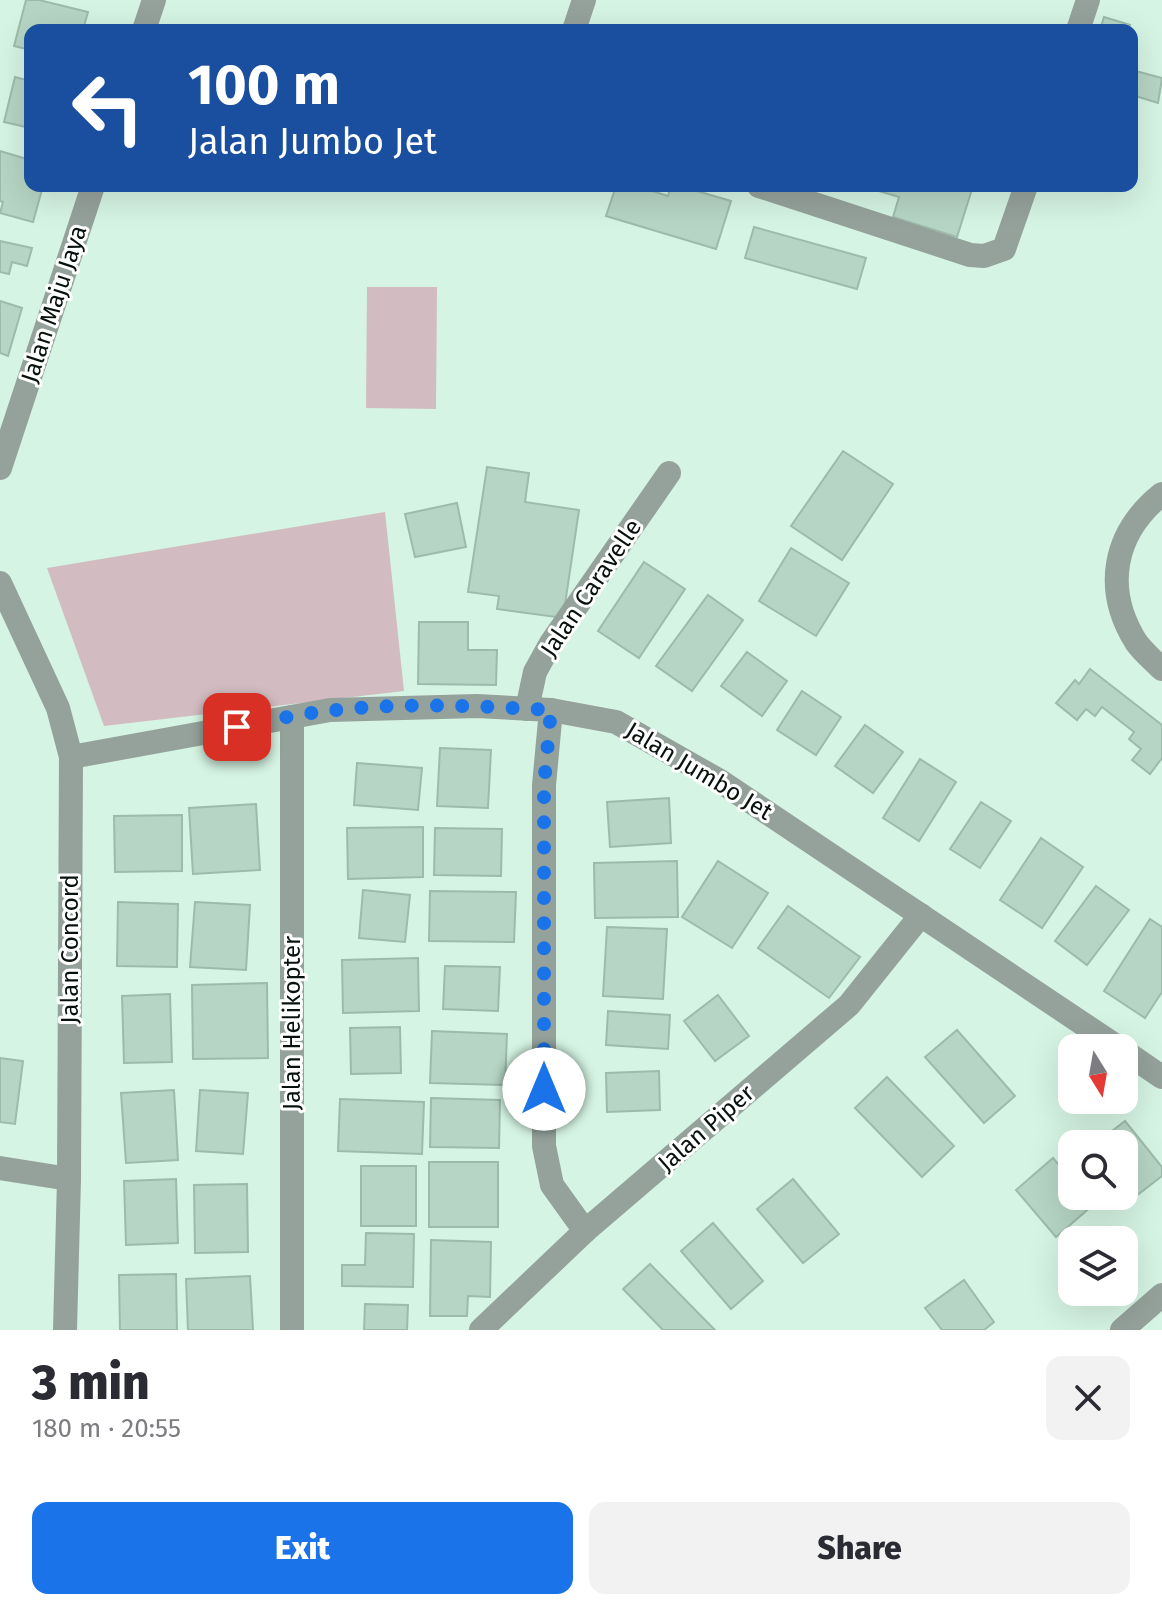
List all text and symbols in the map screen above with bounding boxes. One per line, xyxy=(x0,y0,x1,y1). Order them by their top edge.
text: 100 m xyxy=(188,52,340,119)
icon: left xyxy=(56,56,160,160)
text: Jalan Jumbo Jet xyxy=(188,120,437,164)
street label: Jalan Maju Jaya xyxy=(15,222,93,386)
street label: Jalan Caravelle xyxy=(535,514,647,662)
pin xyxy=(203,693,271,761)
icon: arrive xyxy=(215,705,259,749)
street label: Jalan Jumbo Jet xyxy=(621,716,778,826)
street label: Jalan Concord xyxy=(56,874,84,1024)
street label: Jalan Helikopter xyxy=(278,935,306,1110)
north arrow xyxy=(1058,1034,1138,1114)
map controls xyxy=(1058,1034,1138,1306)
position arrow xyxy=(502,1047,586,1131)
street label: Jalan Piper xyxy=(652,1078,760,1177)
button: search xyxy=(1058,1130,1138,1210)
button: layers xyxy=(1058,1226,1138,1306)
text: 3 min xyxy=(32,1354,150,1412)
button: close xyxy=(1046,1356,1130,1440)
text: 180 m · 20:55 xyxy=(32,1413,181,1444)
button: Exit xyxy=(32,1502,573,1594)
button: Share xyxy=(589,1502,1130,1594)

